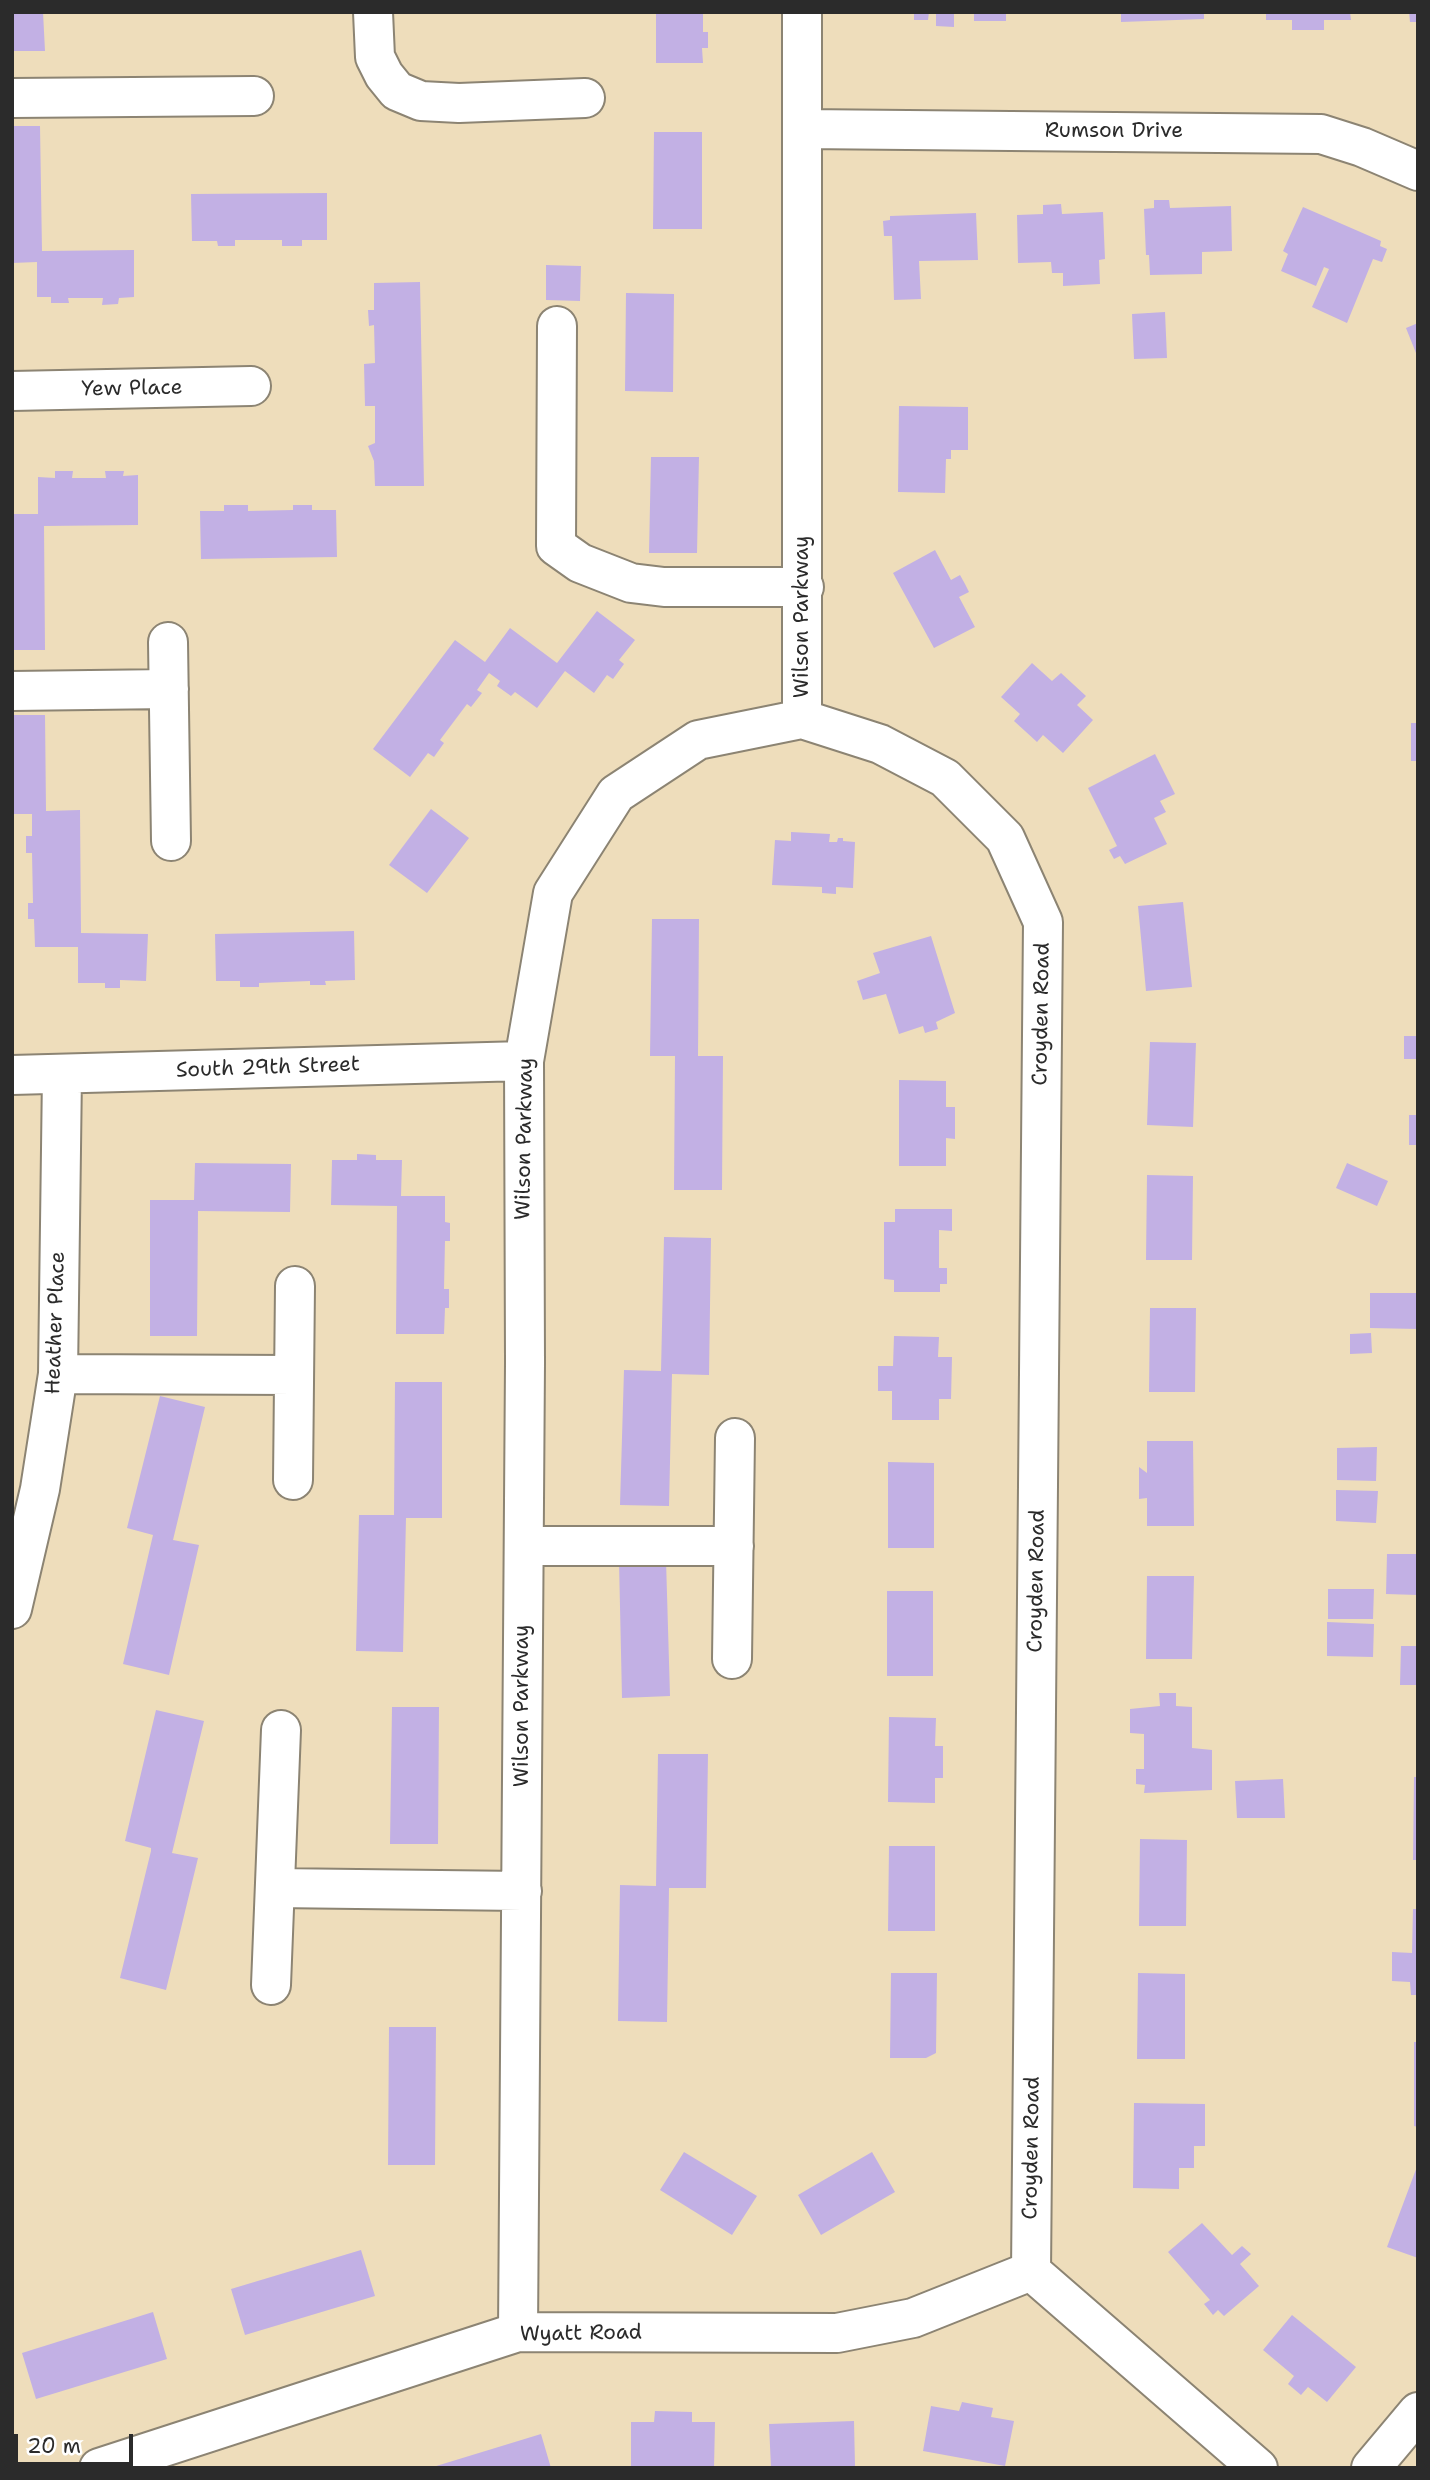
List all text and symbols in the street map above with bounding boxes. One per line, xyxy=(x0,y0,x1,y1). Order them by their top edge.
street label: Rumson Drive xyxy=(1045,119,1183,145)
street label: Yew Place xyxy=(81,376,183,402)
street label: Wilson Parkway xyxy=(790,536,816,698)
street label: Croyden Road xyxy=(1028,942,1056,1086)
street label: South 29th Street xyxy=(176,1052,360,1084)
street label: Wilson Parkway xyxy=(511,1058,539,1220)
street label: Heather Place xyxy=(41,1251,71,1395)
street label: Croyden Road xyxy=(1023,1509,1051,1653)
street label: Wilson Parkway xyxy=(510,1625,536,1787)
street label: Croyden Road xyxy=(1018,2076,1046,2220)
street label: Wyatt Road xyxy=(520,2320,642,2348)
scale bar xyxy=(18,2420,136,2464)
text: 20 m xyxy=(27,2432,81,2460)

